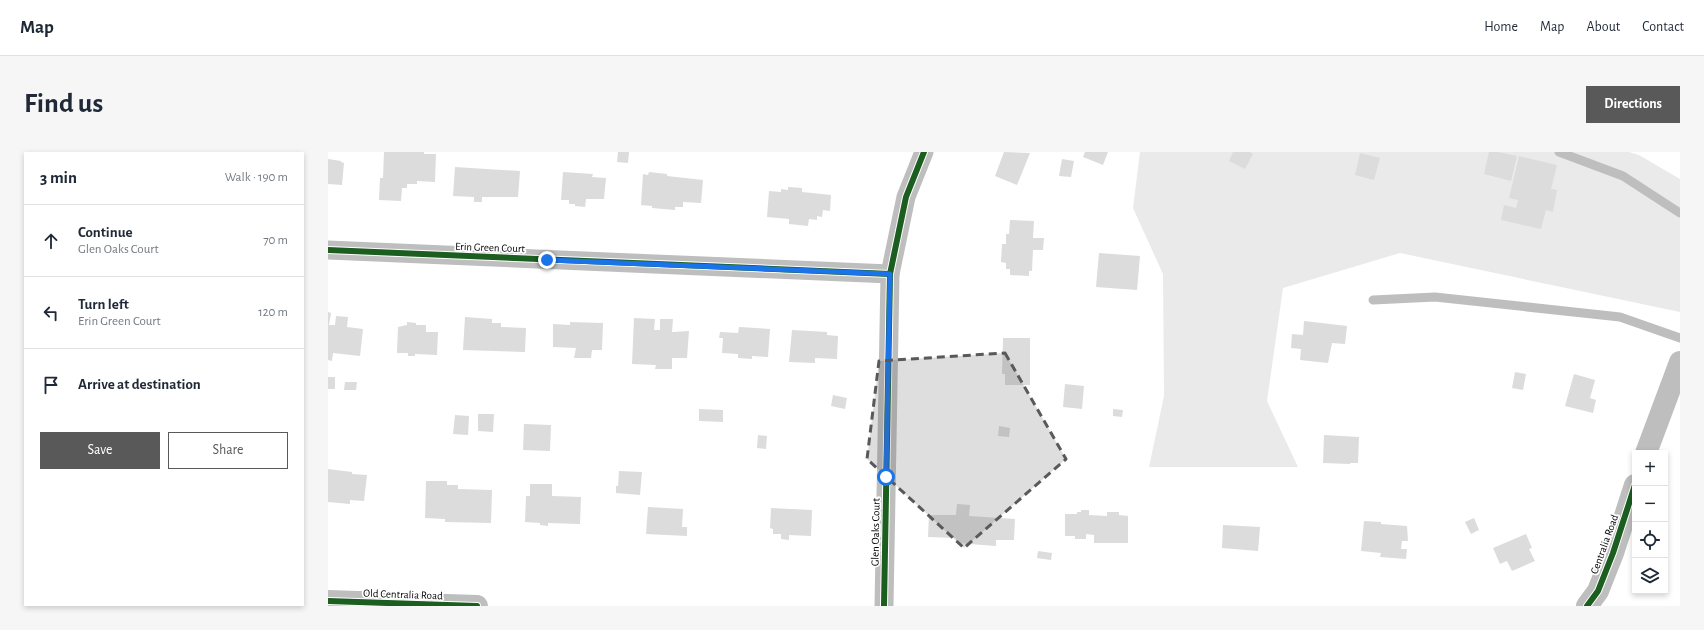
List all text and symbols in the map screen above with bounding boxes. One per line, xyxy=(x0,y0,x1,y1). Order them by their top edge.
text: Map xyxy=(20,18,54,37)
text: Home xyxy=(1484,20,1518,34)
text: Map xyxy=(1540,20,1564,34)
text: About xyxy=(1586,20,1620,34)
text: Contact xyxy=(1642,20,1684,34)
button: Directions xyxy=(1586,86,1680,123)
text: Find us xyxy=(24,90,103,118)
text: 3 min xyxy=(40,169,77,186)
text: Walk · 190 m xyxy=(225,171,288,184)
text: Continue xyxy=(78,225,133,240)
icon: ahead xyxy=(40,230,62,252)
text: 70 m xyxy=(263,234,288,247)
street label: Erin Green Court xyxy=(455,241,526,254)
text: Glen Oaks Court xyxy=(78,243,159,256)
route end xyxy=(538,251,556,269)
text: Turn left xyxy=(78,297,129,312)
icon: left xyxy=(40,302,62,324)
text: 120 m xyxy=(258,306,288,319)
text: Erin Green Court xyxy=(78,315,161,328)
icon: arrive xyxy=(40,374,62,396)
text: Arrive at destination xyxy=(78,377,201,392)
button: Save xyxy=(40,432,160,469)
button: Share xyxy=(168,432,288,469)
map controls xyxy=(1632,450,1668,594)
button: + xyxy=(1632,450,1668,486)
route start xyxy=(877,468,895,486)
button: − xyxy=(1632,486,1668,522)
street label: Glen Oaks Court xyxy=(869,497,882,566)
street label: Centralia Road xyxy=(1589,513,1620,575)
button: locate xyxy=(1632,522,1668,558)
button: layers xyxy=(1632,558,1668,594)
street label: Old Centralia Road xyxy=(363,588,443,601)

